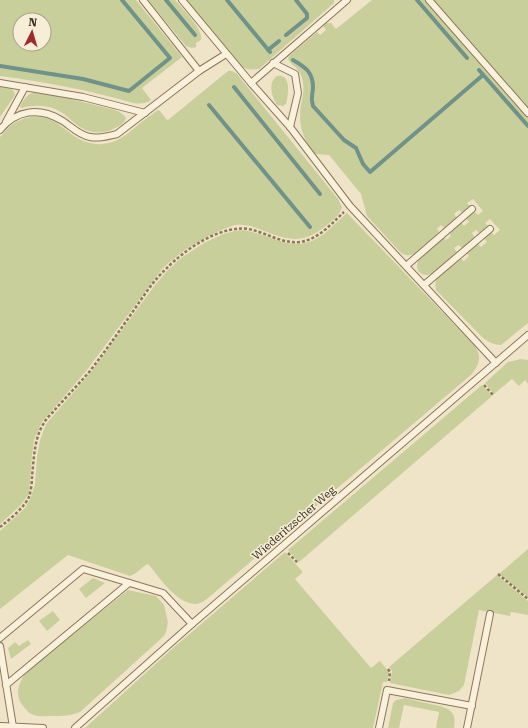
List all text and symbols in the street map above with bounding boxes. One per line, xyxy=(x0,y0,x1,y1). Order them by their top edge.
north arrow xyxy=(12,12,52,52)
text: N xyxy=(28,16,38,29)
street label: Wiederitzscher Weg xyxy=(250,483,339,563)

